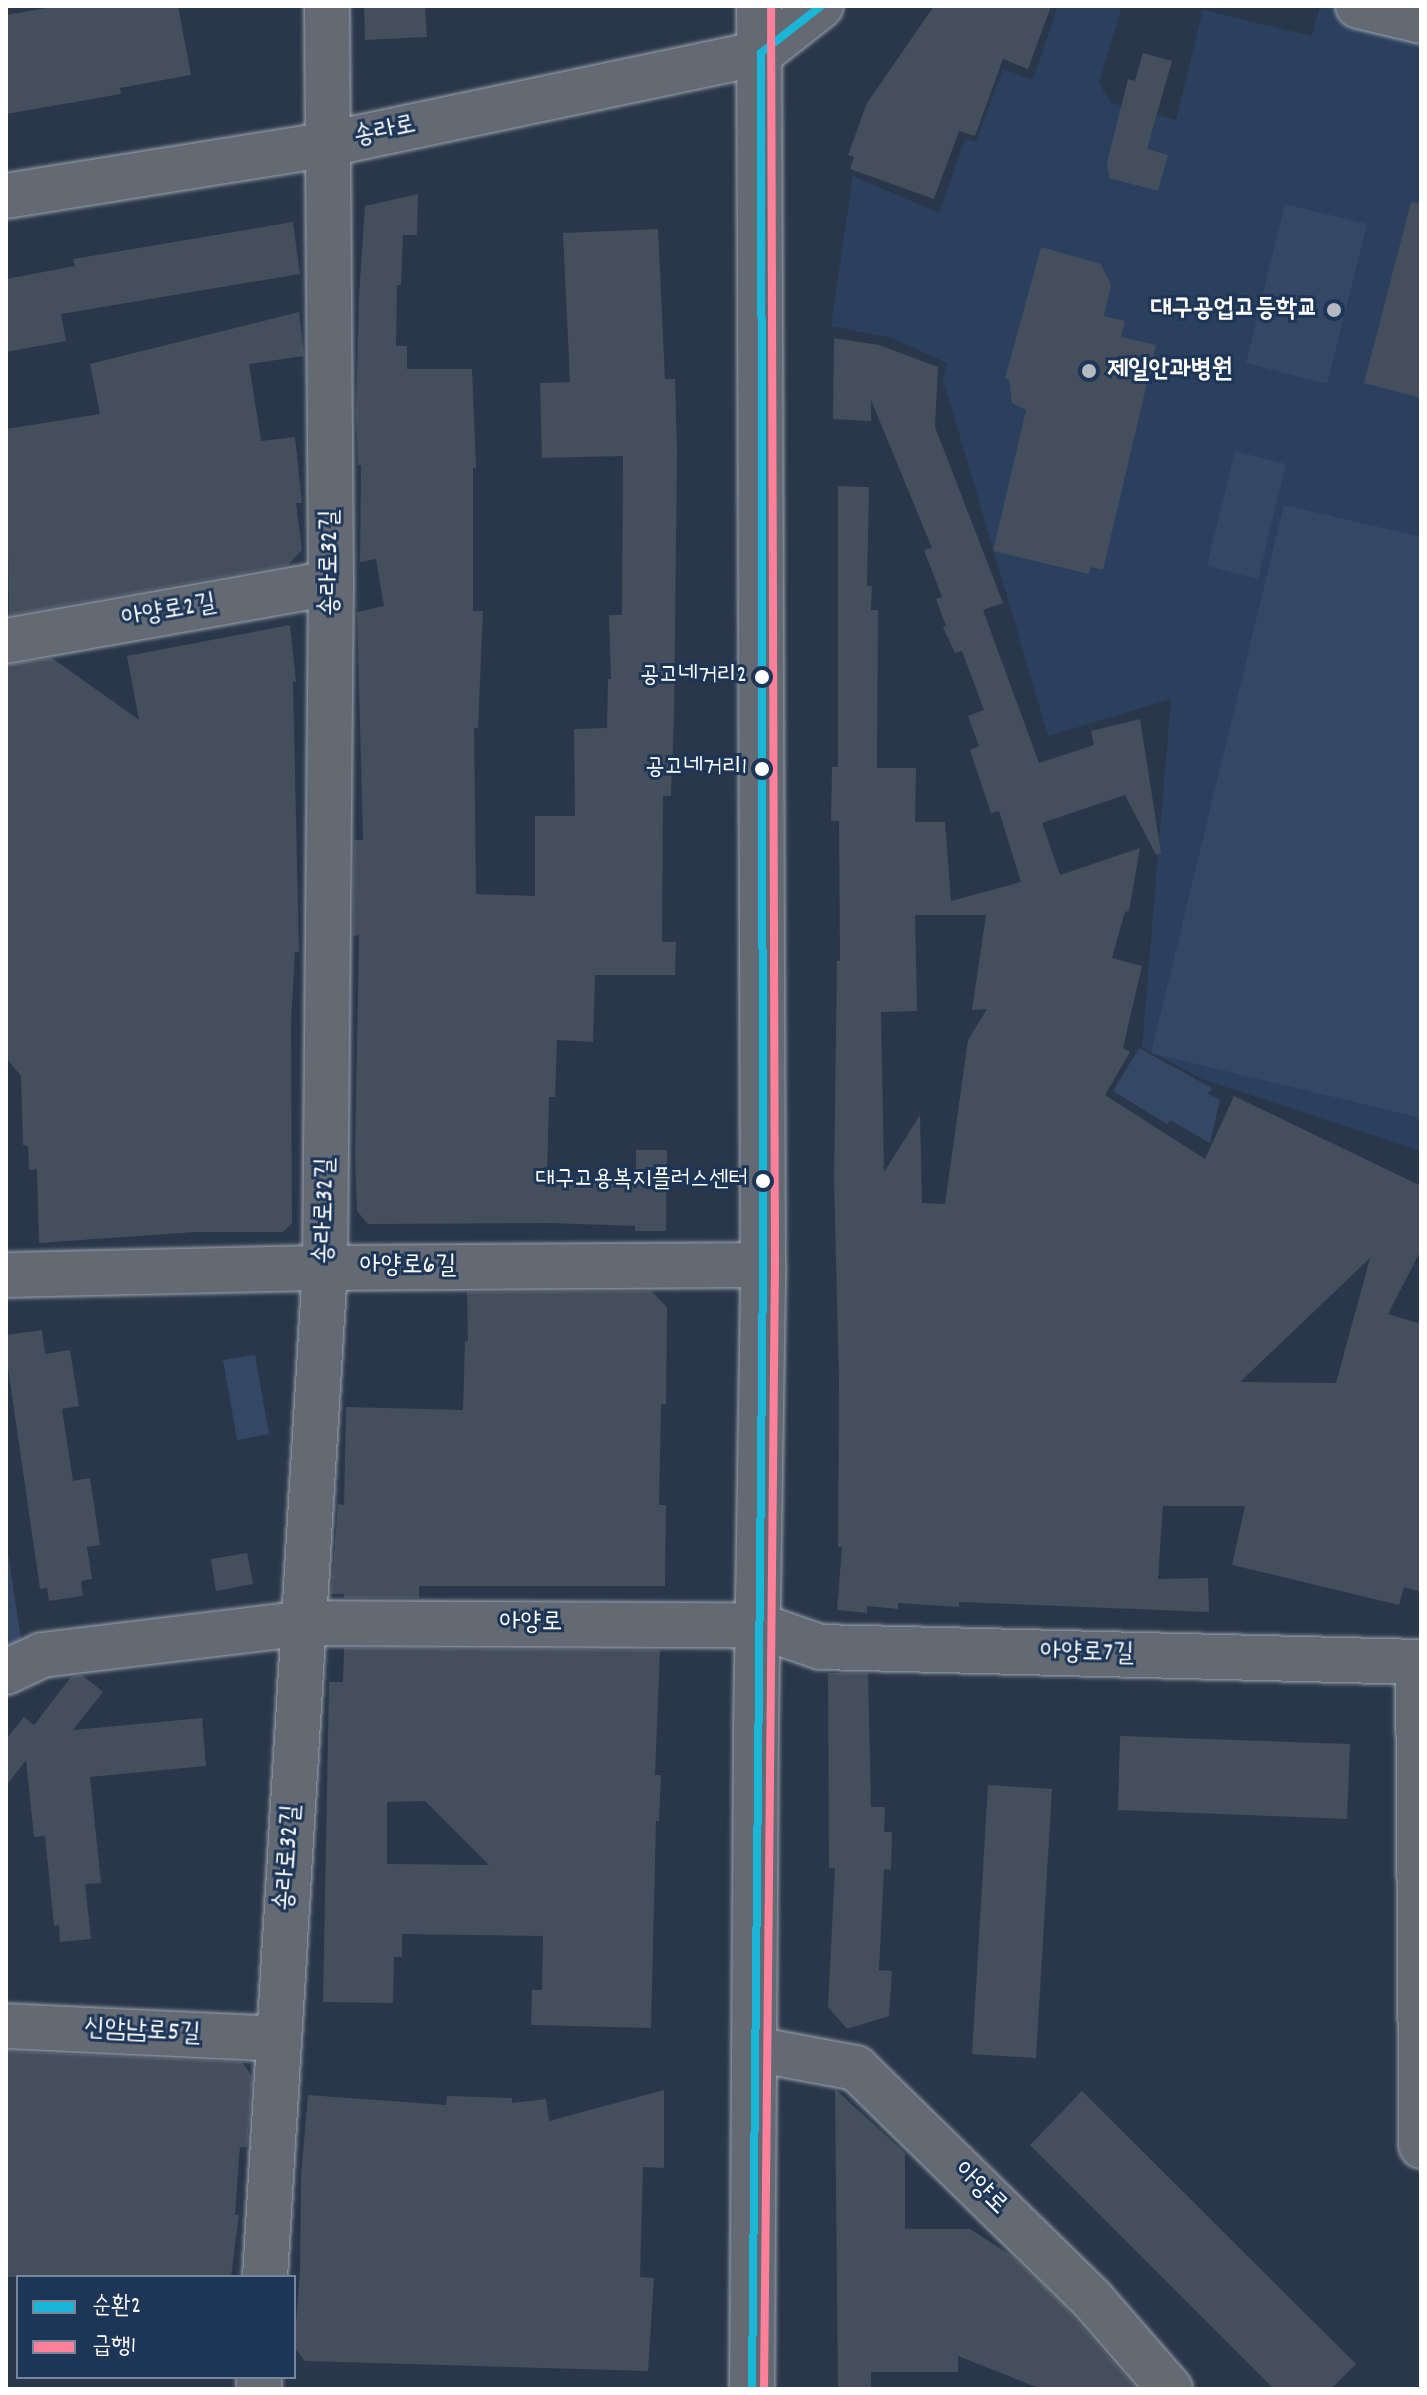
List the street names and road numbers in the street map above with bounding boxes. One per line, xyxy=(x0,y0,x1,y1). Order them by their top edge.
street label: 송라로 xyxy=(351,110,419,154)
street label: 송라로32길 xyxy=(315,510,347,616)
street label: 아양로2길 xyxy=(119,588,219,636)
street label: 송라로32길 xyxy=(309,1157,343,1265)
street label: 아양로6길 xyxy=(360,1251,456,1283)
street label: 아양로 xyxy=(500,1608,562,1640)
street label: 아양로7길 xyxy=(1040,1638,1134,1670)
street label: 송라로32길 xyxy=(270,1804,308,1912)
street label: 신암남로5길 xyxy=(83,2013,201,2051)
street label: 아양로 xyxy=(947,2156,1013,2222)

